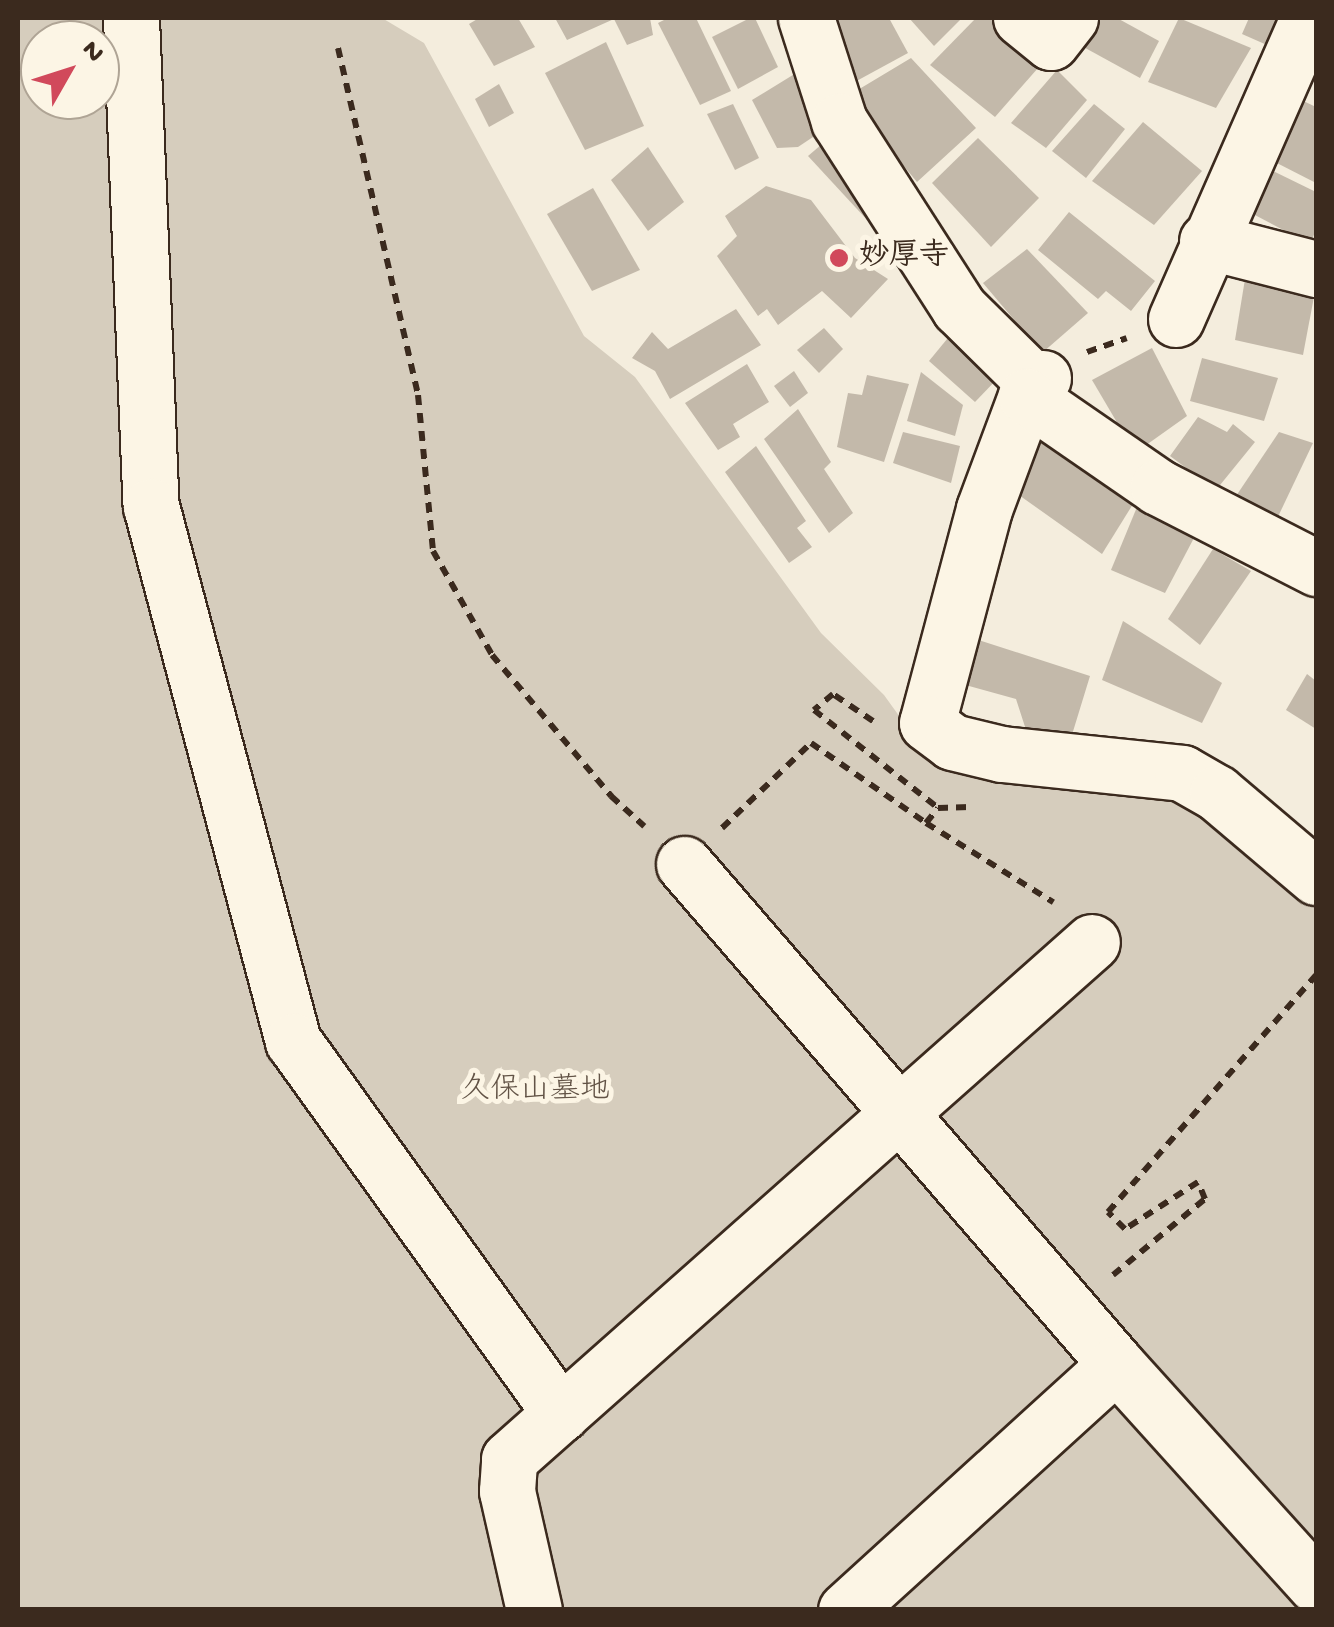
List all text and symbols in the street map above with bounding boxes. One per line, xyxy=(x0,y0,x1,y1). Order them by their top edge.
north arrow xyxy=(20,20,120,120)
text: N xyxy=(74,35,111,70)
place label: 妙厚寺 xyxy=(859,240,949,276)
marker: 妙厚寺 xyxy=(828,247,850,269)
park label: 久保山墓地 xyxy=(460,1074,610,1110)

